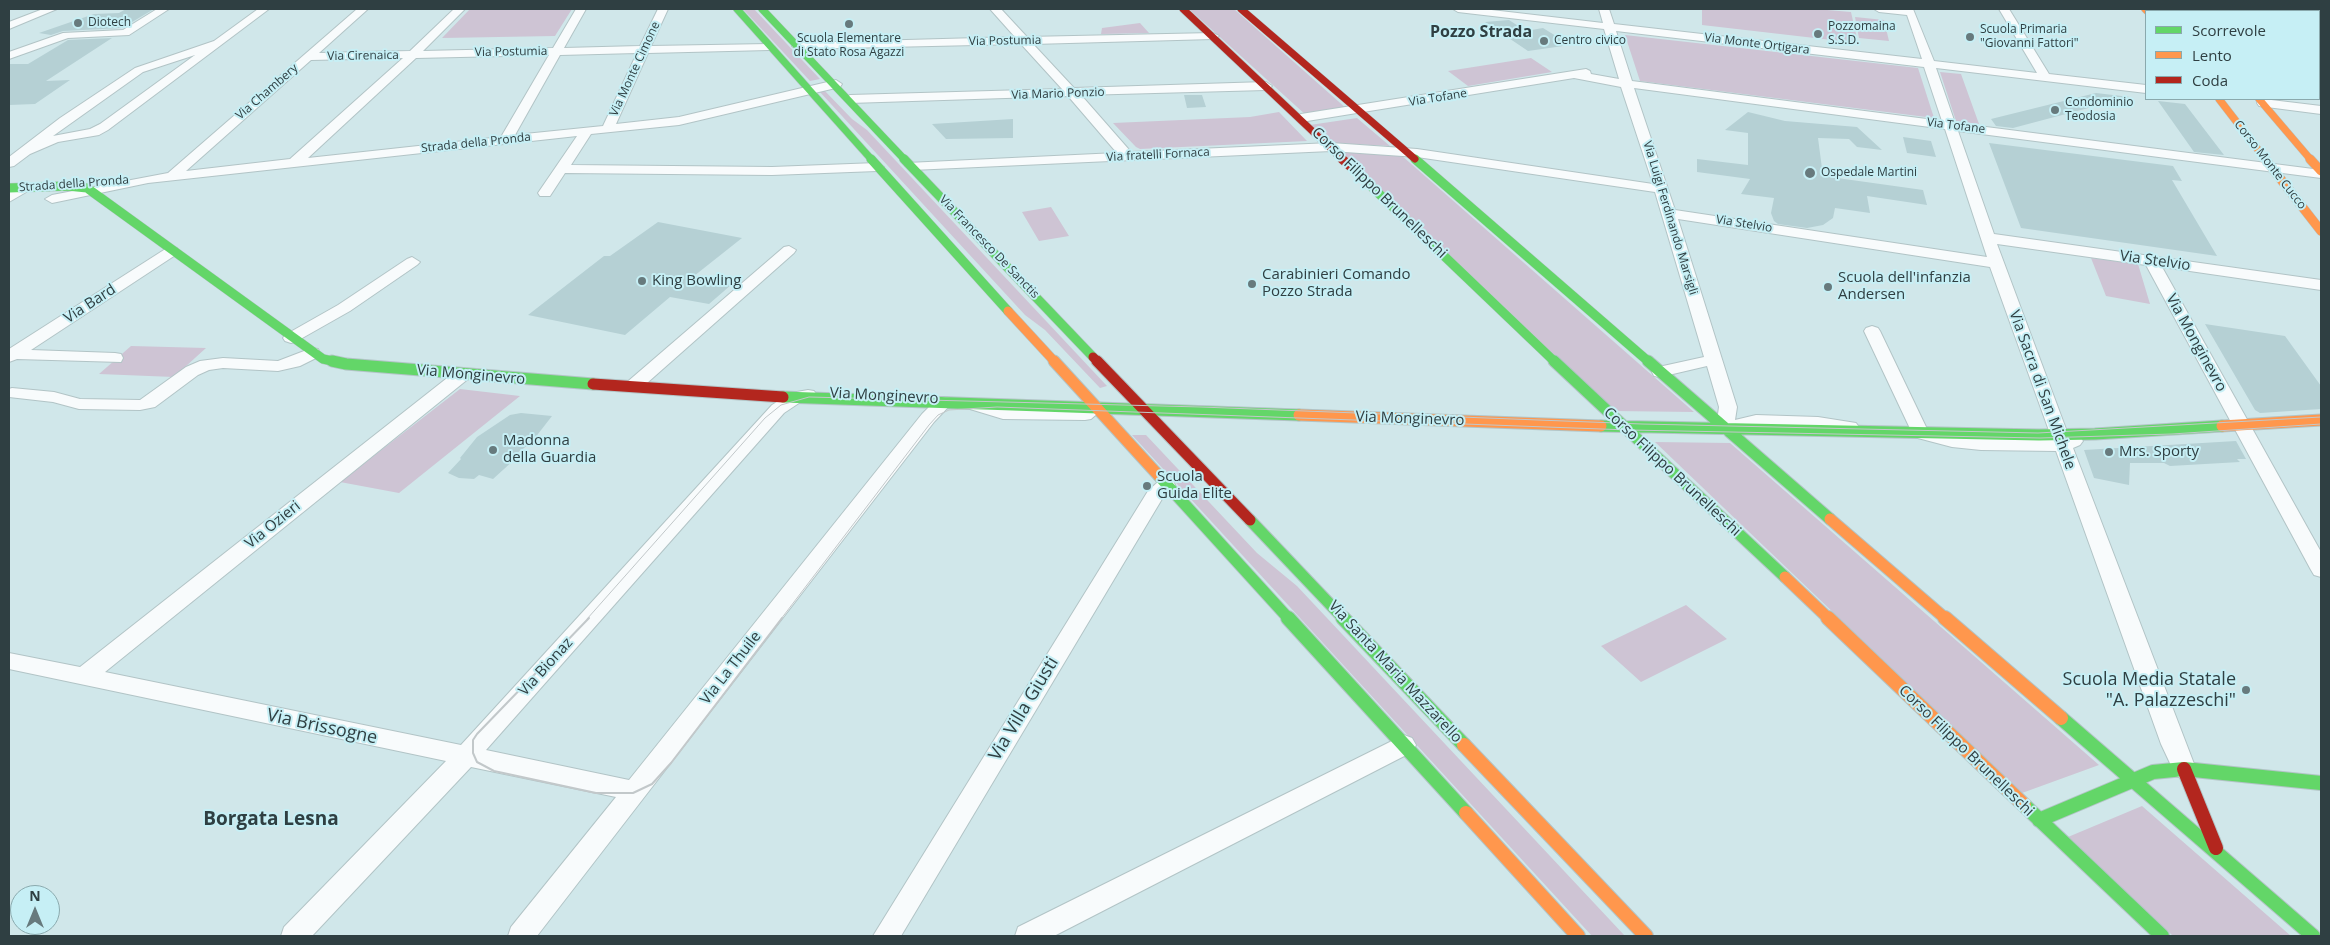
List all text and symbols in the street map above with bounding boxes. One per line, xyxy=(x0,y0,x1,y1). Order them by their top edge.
legend xyxy=(2145,10,2320,100)
place label: Diotech xyxy=(88,16,131,30)
marker: Diotech xyxy=(72,17,84,29)
marker: Scuola Elementare di Stato Rosa Agazzi xyxy=(843,18,855,30)
street label: Via Monte Cimone xyxy=(607,20,663,118)
place label: Pozzomaina S.S.D. xyxy=(1828,20,1896,48)
text: Scorrevole xyxy=(2192,20,2266,40)
district label: Pozzo Strada xyxy=(1430,22,1532,42)
place label: Scuola Primaria "Giovanni Fattori" xyxy=(1980,23,2079,51)
marker: Pozzomaina S.S.D. xyxy=(1812,28,1824,40)
street label: Via Monte Ortigara xyxy=(1704,30,1810,58)
marker: Scuola Primaria "Giovanni Fattori" xyxy=(1964,31,1976,43)
place label: Scuola Elementare di Stato Rosa Agazzi xyxy=(794,32,904,60)
street label: Via Postumia xyxy=(969,33,1041,49)
place label: Centro civico xyxy=(1554,34,1626,48)
marker: Centro civico xyxy=(1538,35,1550,47)
street label: Via Postumia xyxy=(475,44,547,60)
text: Lento xyxy=(2192,45,2232,65)
street label: Via Cirenaica xyxy=(327,48,399,64)
street label: Via Chambery xyxy=(233,61,301,123)
text: Coda xyxy=(2192,70,2228,90)
street label: Via Mario Ponzio xyxy=(1011,85,1105,103)
street label: Via Tofane xyxy=(1408,86,1468,110)
place label: Condominio Teodosia xyxy=(2065,96,2133,124)
marker: Condominio Teodosia xyxy=(2049,104,2061,116)
street label: Via Tofane xyxy=(1926,115,1986,137)
street label: Corso Monte Cucco xyxy=(2231,118,2309,212)
street label: Corso Filippo Brunelleschi xyxy=(1308,124,1450,262)
street label: Strada della Pronda xyxy=(420,130,532,156)
street label: Via Luigi Ferdinando Marsigli xyxy=(1640,139,1700,297)
street label: Via fratelli Fornaca xyxy=(1106,145,1210,165)
marker: Ospedale Martini xyxy=(1803,166,1817,180)
place label: Ospedale Martini xyxy=(1821,166,1917,180)
street label: Strada della Pronda xyxy=(19,173,129,195)
street label: Via Francesco De Sanctis xyxy=(936,193,1042,301)
street label: Via Stelvio xyxy=(1715,212,1773,236)
street label: Via Stelvio xyxy=(2119,247,2191,275)
place label: Carabinieri Comando Pozzo Strada xyxy=(1262,266,1411,301)
place label: Scuola dell'infanzia Andersen xyxy=(1838,269,1971,304)
place label: King Bowling xyxy=(652,272,741,290)
marker: King Bowling xyxy=(636,275,648,287)
marker: Carabinieri Comando Pozzo Strada xyxy=(1246,278,1258,290)
street label: Via Bard xyxy=(61,281,119,327)
marker: Scuola dell'infanzia Andersen xyxy=(1822,281,1834,293)
street label: Via Monginevro xyxy=(2162,291,2230,395)
street label: Via Sacra di San Michele xyxy=(2005,308,2079,472)
street label: Via Monginevro xyxy=(416,361,526,389)
street label: Via Monginevro xyxy=(829,384,939,408)
street label: Corso Filippo Brunelleschi xyxy=(1600,404,1744,540)
street label: Via Monginevro xyxy=(1355,408,1465,430)
place label: Madonna della Guardia xyxy=(503,432,596,467)
place label: Mrs. Sporty xyxy=(2119,443,2199,461)
marker: Madonna della Guardia xyxy=(487,444,499,456)
marker: Mrs. Sporty xyxy=(2103,446,2115,458)
place label: Scuola Guida Elite xyxy=(1157,468,1232,503)
marker: Scuola Guida Elite xyxy=(1141,480,1153,492)
street label: Via Ozieri xyxy=(242,497,304,553)
street label: Via Santa Maria Mazzarello xyxy=(1324,597,1466,747)
street label: Via La Thuile xyxy=(697,628,765,708)
street label: Via Bionaz xyxy=(515,634,577,700)
street label: Via Villa Giusti xyxy=(985,653,1063,765)
place label: Scuola Media Statale "A. Palazzeschi" xyxy=(2063,669,2236,712)
street label: Corso Filippo Brunelleschi xyxy=(1895,682,2037,820)
marker: Scuola Media Statale "A. Palazzeschi" xyxy=(2240,684,2252,696)
street label: Via Brissogne xyxy=(265,705,379,749)
district label: Borgata Lesna xyxy=(203,809,339,831)
north arrow xyxy=(10,885,60,935)
text: N xyxy=(29,886,41,905)

